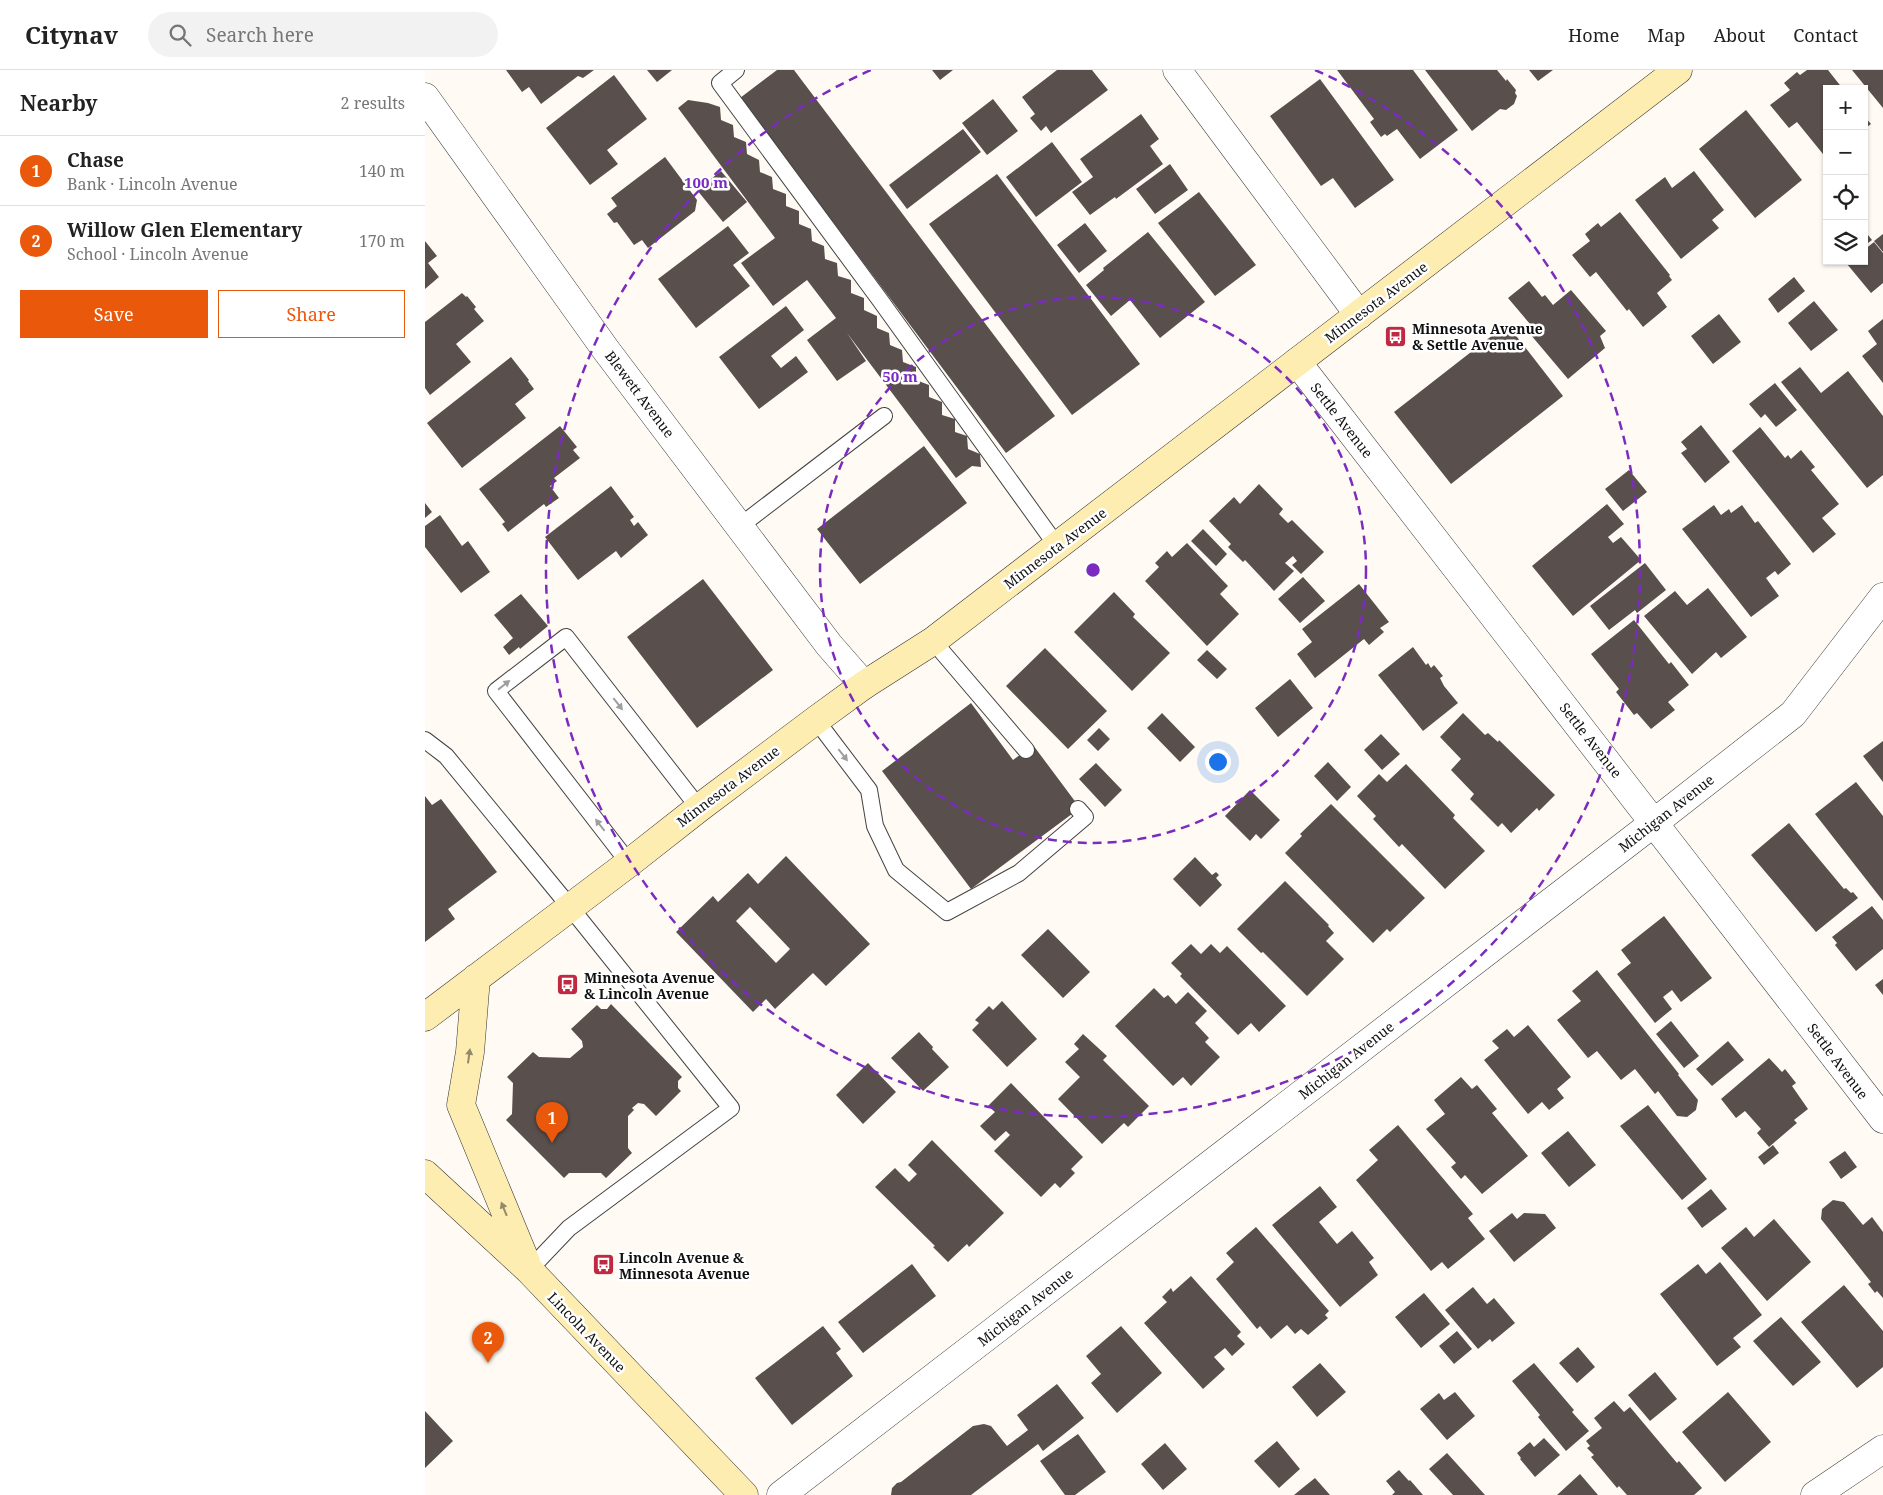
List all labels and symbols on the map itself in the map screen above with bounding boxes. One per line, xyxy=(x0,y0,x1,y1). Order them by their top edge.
text: 100 m xyxy=(684,172,728,192)
street label: Minnesota Avenue xyxy=(1321,257,1431,347)
place label: Minnesota Avenue & Settle Avenue xyxy=(1412,319,1543,354)
bus stop icon: Minnesota Avenue & Settle Avenue xyxy=(1384,324,1408,348)
street label: Blewett Avenue xyxy=(601,347,679,441)
text: 50 m xyxy=(882,366,918,386)
street label: Settle Avenue xyxy=(1307,379,1377,461)
street label: Minnesota Avenue xyxy=(1000,503,1110,593)
centre of rings xyxy=(1084,561,1102,579)
one-way arrow xyxy=(497,679,510,690)
one-way arrow xyxy=(613,697,624,710)
street label: Settle Avenue xyxy=(1556,699,1626,781)
street label: Minnesota Avenue xyxy=(673,741,783,831)
one-way arrow xyxy=(838,748,848,762)
your location xyxy=(1205,749,1231,775)
street label: Michigan Avenue xyxy=(1614,770,1718,856)
one-way arrow xyxy=(594,818,605,831)
place label: Minnesota Avenue & Lincoln Avenue xyxy=(584,968,715,1003)
bus stop icon: Minnesota Avenue & Lincoln Avenue xyxy=(556,973,580,997)
street label: Michigan Avenue xyxy=(1294,1017,1398,1103)
street label: Settle Avenue xyxy=(1803,1019,1873,1103)
one-way arrow xyxy=(465,1047,473,1063)
pin: 1 xyxy=(536,1102,568,1143)
one-way arrow xyxy=(500,1201,508,1216)
place label: Lincoln Avenue & Minnesota Avenue xyxy=(619,1248,750,1283)
bus stop icon: Lincoln Avenue & Minnesota Avenue xyxy=(591,1253,615,1277)
street label: Michigan Avenue xyxy=(973,1264,1077,1350)
street label: Lincoln Avenue xyxy=(544,1288,630,1376)
pin: 2 xyxy=(472,1322,504,1363)

